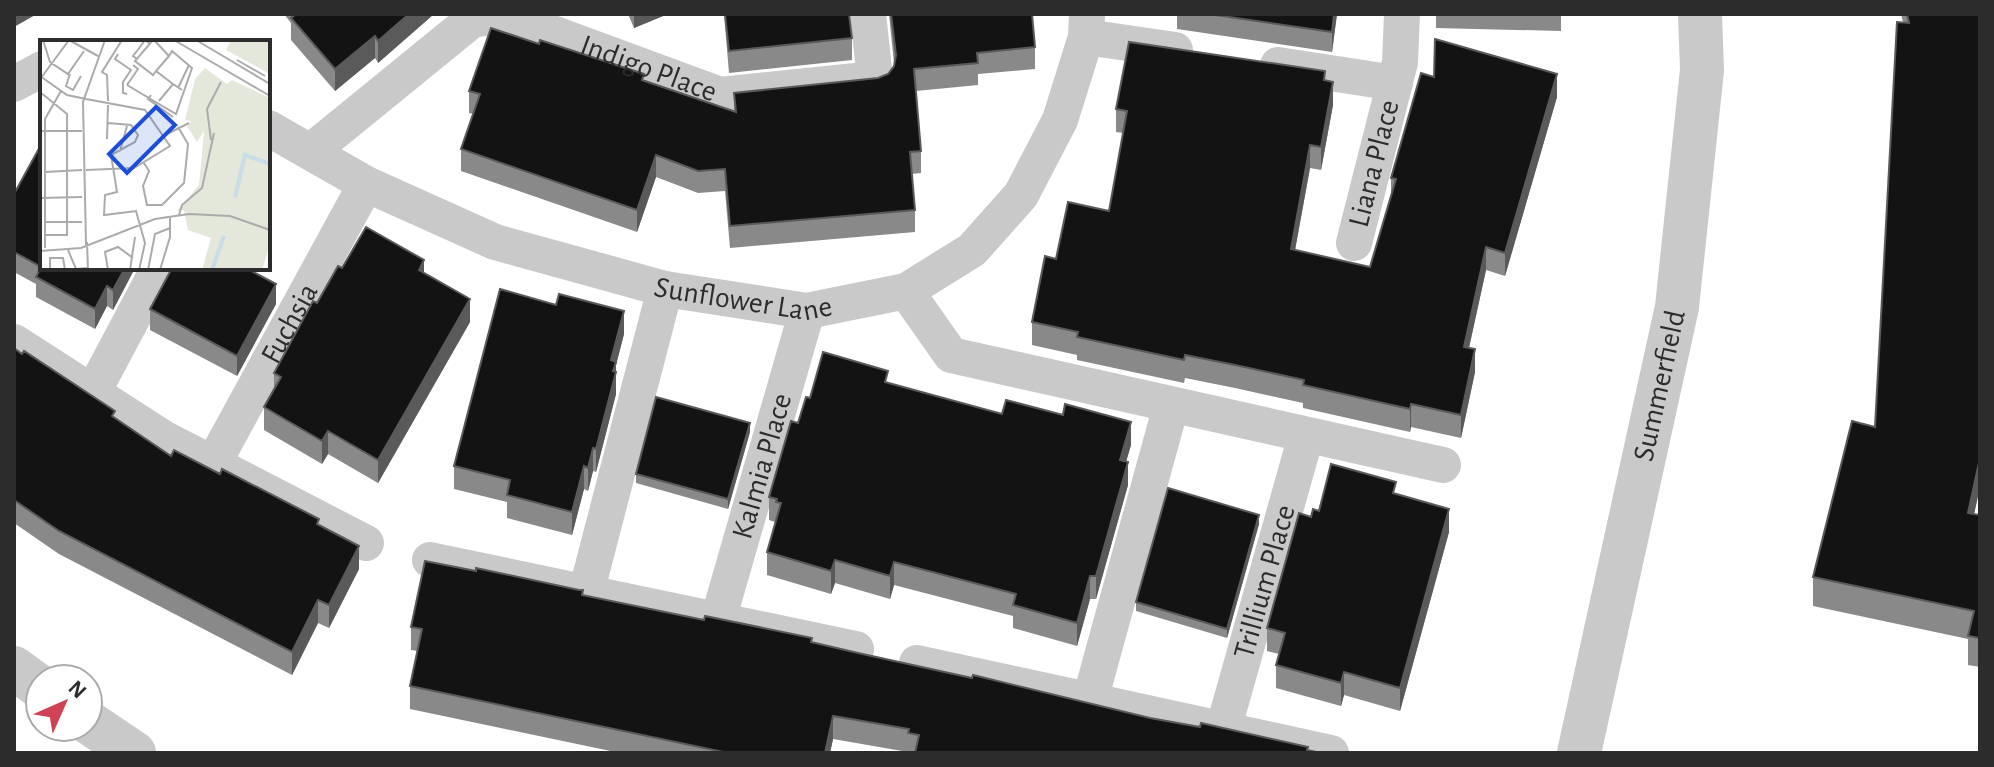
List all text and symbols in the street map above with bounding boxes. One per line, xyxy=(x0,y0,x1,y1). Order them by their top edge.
street label: Indigo Place xyxy=(576,30,721,107)
inset map xyxy=(40,40,270,270)
street label: Liana Place xyxy=(1344,97,1405,230)
street label: Sunflower Lane xyxy=(651,272,835,326)
street label: Fuchsia xyxy=(256,279,324,369)
street label: Summerfield xyxy=(1629,307,1691,464)
street label: Kalmia Place xyxy=(727,390,797,542)
street label: Trillium Place xyxy=(1229,502,1301,662)
north arrow xyxy=(24,663,104,743)
text: N xyxy=(64,676,91,703)

